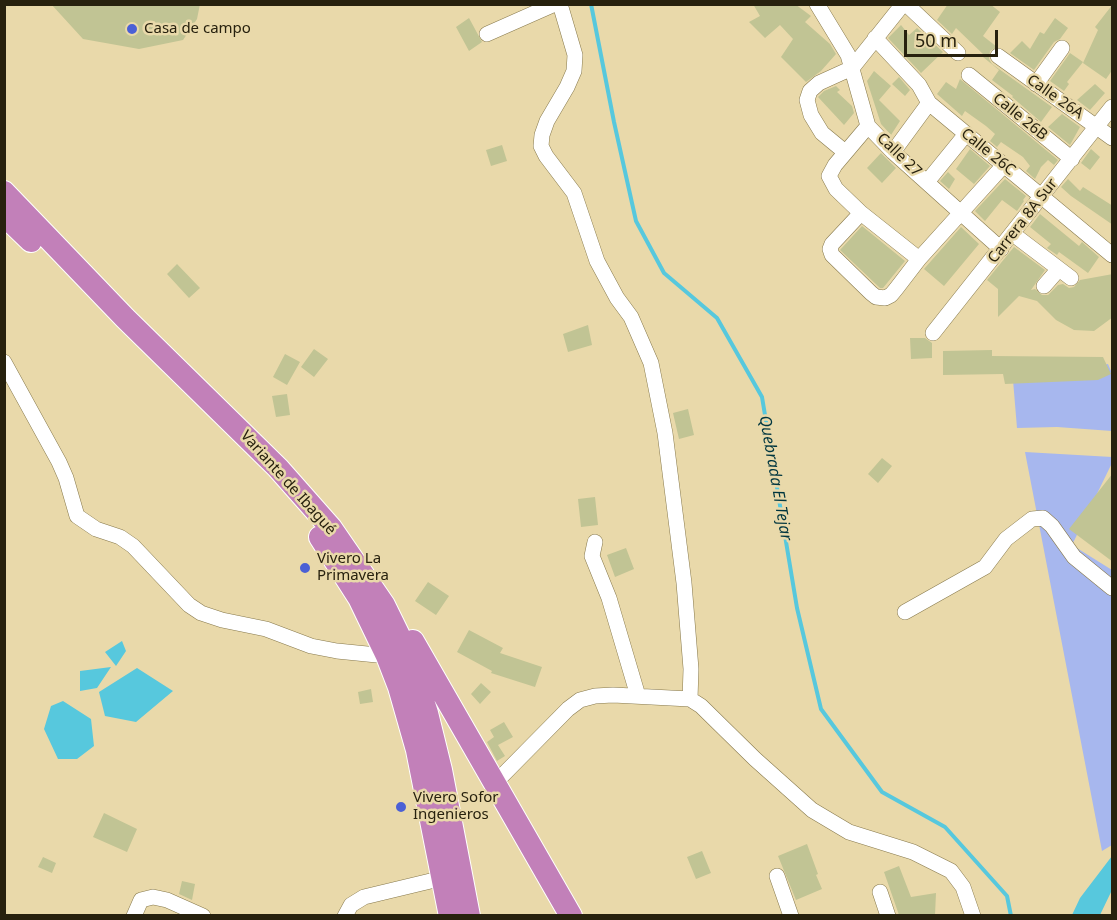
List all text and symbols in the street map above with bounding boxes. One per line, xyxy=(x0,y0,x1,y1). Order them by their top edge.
scale bar xyxy=(907,18,1002,56)
place label: Casa de campo xyxy=(144,20,251,38)
marker: Casa de campo xyxy=(125,22,139,36)
text: 50 m xyxy=(915,28,957,52)
street label: Calle 26A xyxy=(1023,71,1087,123)
street label: Calle 26B xyxy=(989,90,1051,144)
street label: Calle 26C xyxy=(957,125,1019,179)
street label: Calle 27 xyxy=(873,129,925,181)
street label: Carrera 8A Sur xyxy=(984,175,1062,267)
water label: Quebrada El Tejar xyxy=(755,414,795,542)
street label: Variante de Ibagué xyxy=(237,427,339,539)
place label: Vivero La Primavera xyxy=(317,550,389,585)
marker: Vivero La Primavera xyxy=(298,561,312,575)
place label: Vivero Sofor Ingenieros xyxy=(413,789,499,824)
marker: Vivero Sofor Ingenieros xyxy=(394,800,408,814)

